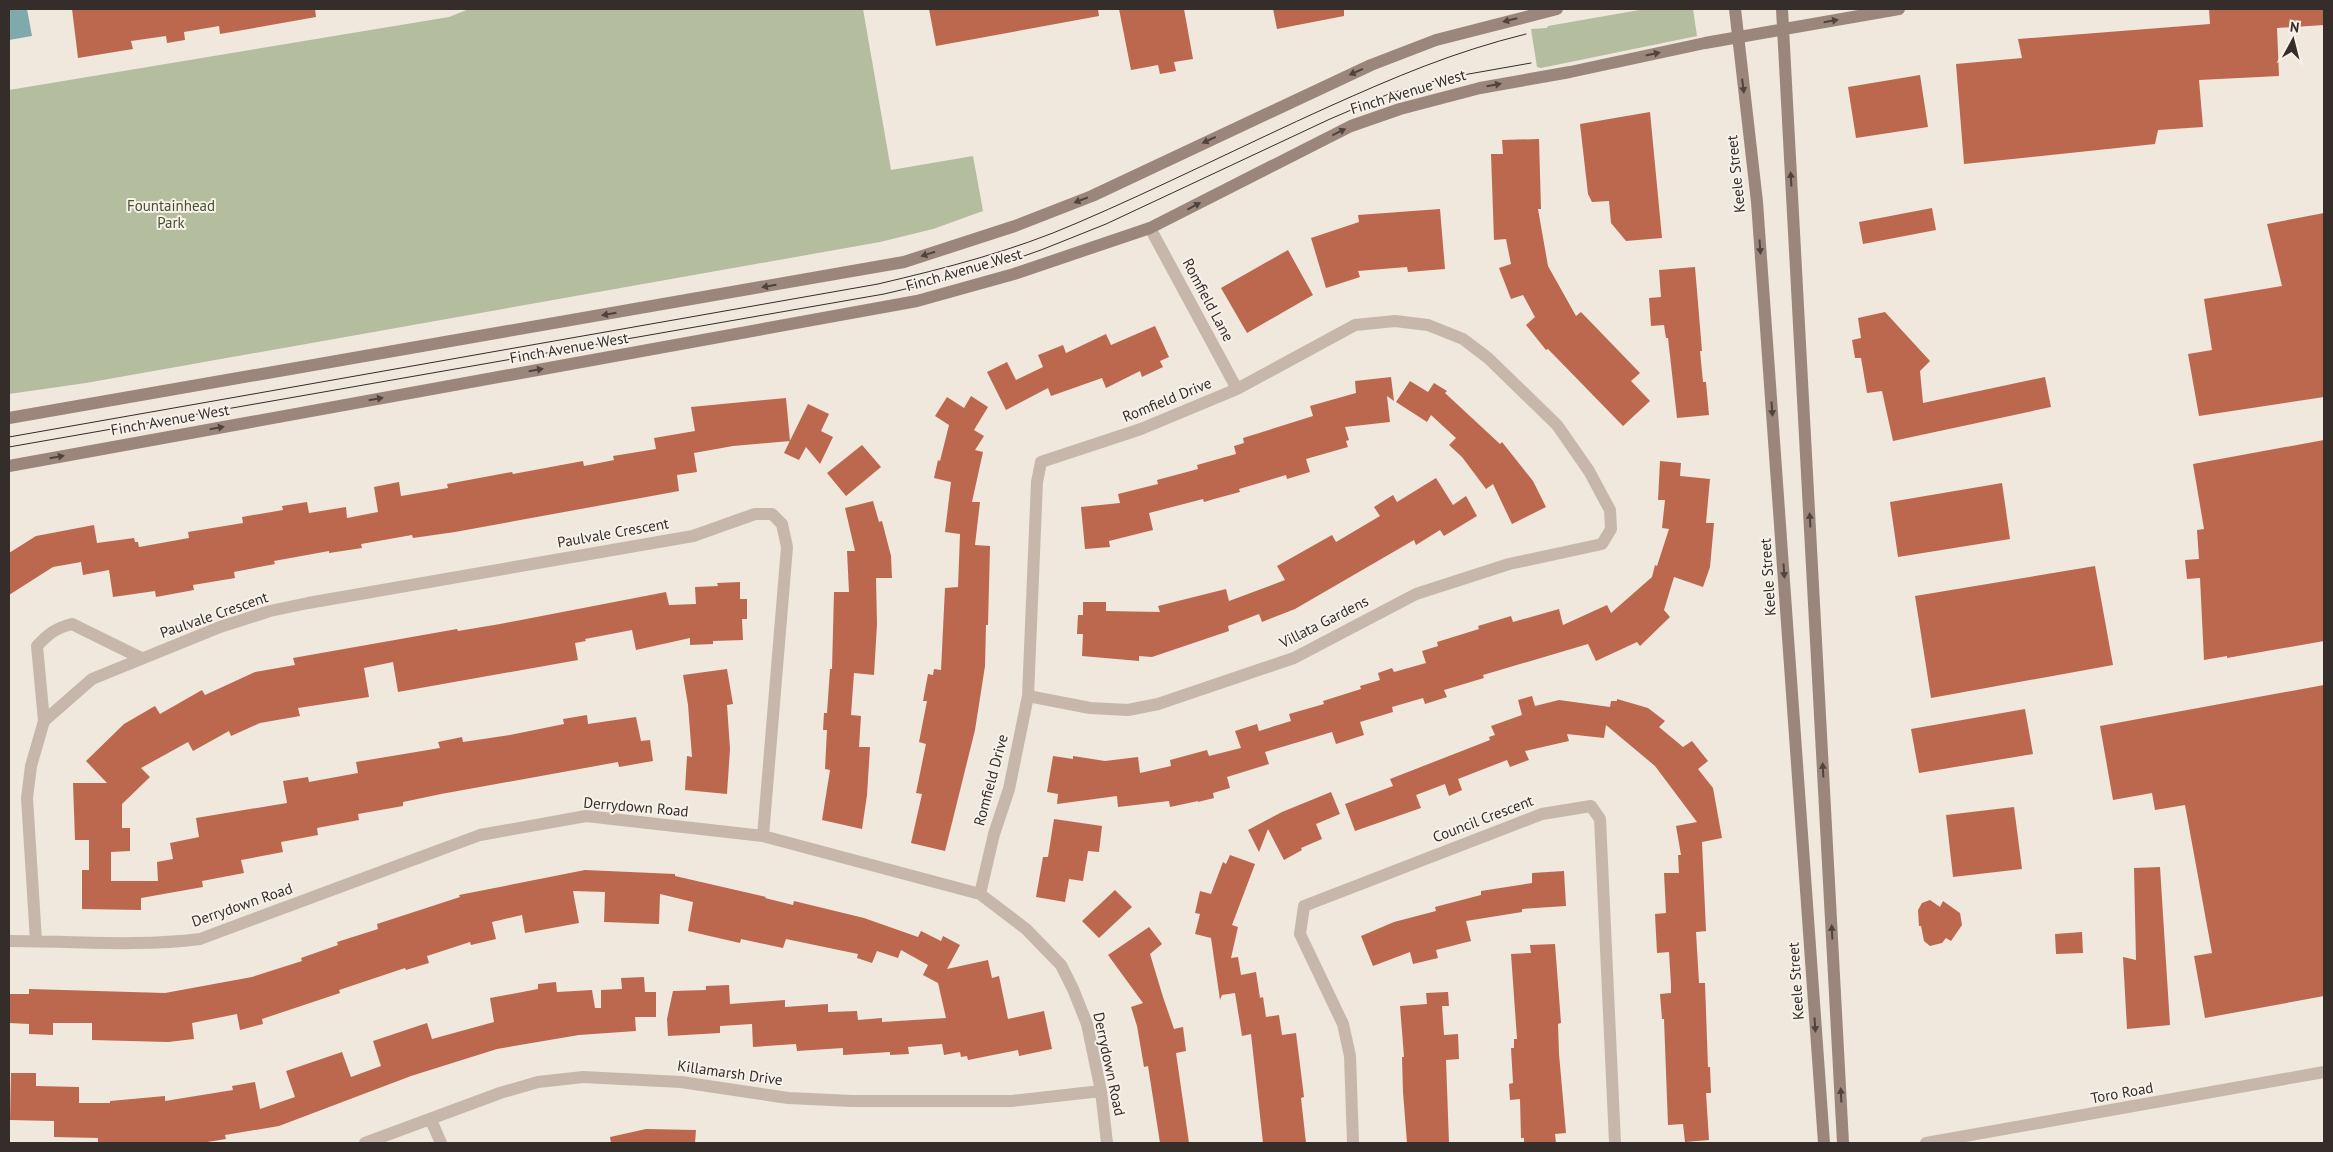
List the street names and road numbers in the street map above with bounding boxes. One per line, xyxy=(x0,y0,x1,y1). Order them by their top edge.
street label: Finch Avenue West xyxy=(1348,65,1468,118)
street label: Keele Street xyxy=(1722,134,1749,214)
street label: Finch Avenue West xyxy=(904,244,1024,295)
street label: Romfield Lane xyxy=(1179,255,1238,345)
street label: Finch Avenue West xyxy=(508,328,630,367)
street label: Romfield Drive xyxy=(1120,373,1214,426)
street label: Finch Avenue West xyxy=(109,400,231,439)
street label: Paulvale Crescent xyxy=(556,513,670,552)
street label: Keele Street xyxy=(1755,538,1780,617)
street label: Paulvale Crescent xyxy=(157,587,270,642)
street label: Villata Gardens xyxy=(1275,591,1371,653)
street label: Romfield Drive xyxy=(969,732,1012,828)
street label: Council Crescent xyxy=(1430,791,1536,846)
street label: Derrydown Road xyxy=(583,792,689,821)
street label: Derrydown Road xyxy=(189,878,295,931)
street label: Keele Street xyxy=(1783,942,1808,1021)
street label: Derrydown Road xyxy=(1089,1010,1130,1117)
street label: Killamarsh Drive xyxy=(676,1056,784,1089)
street label: Toro Road xyxy=(2089,1078,2155,1107)

